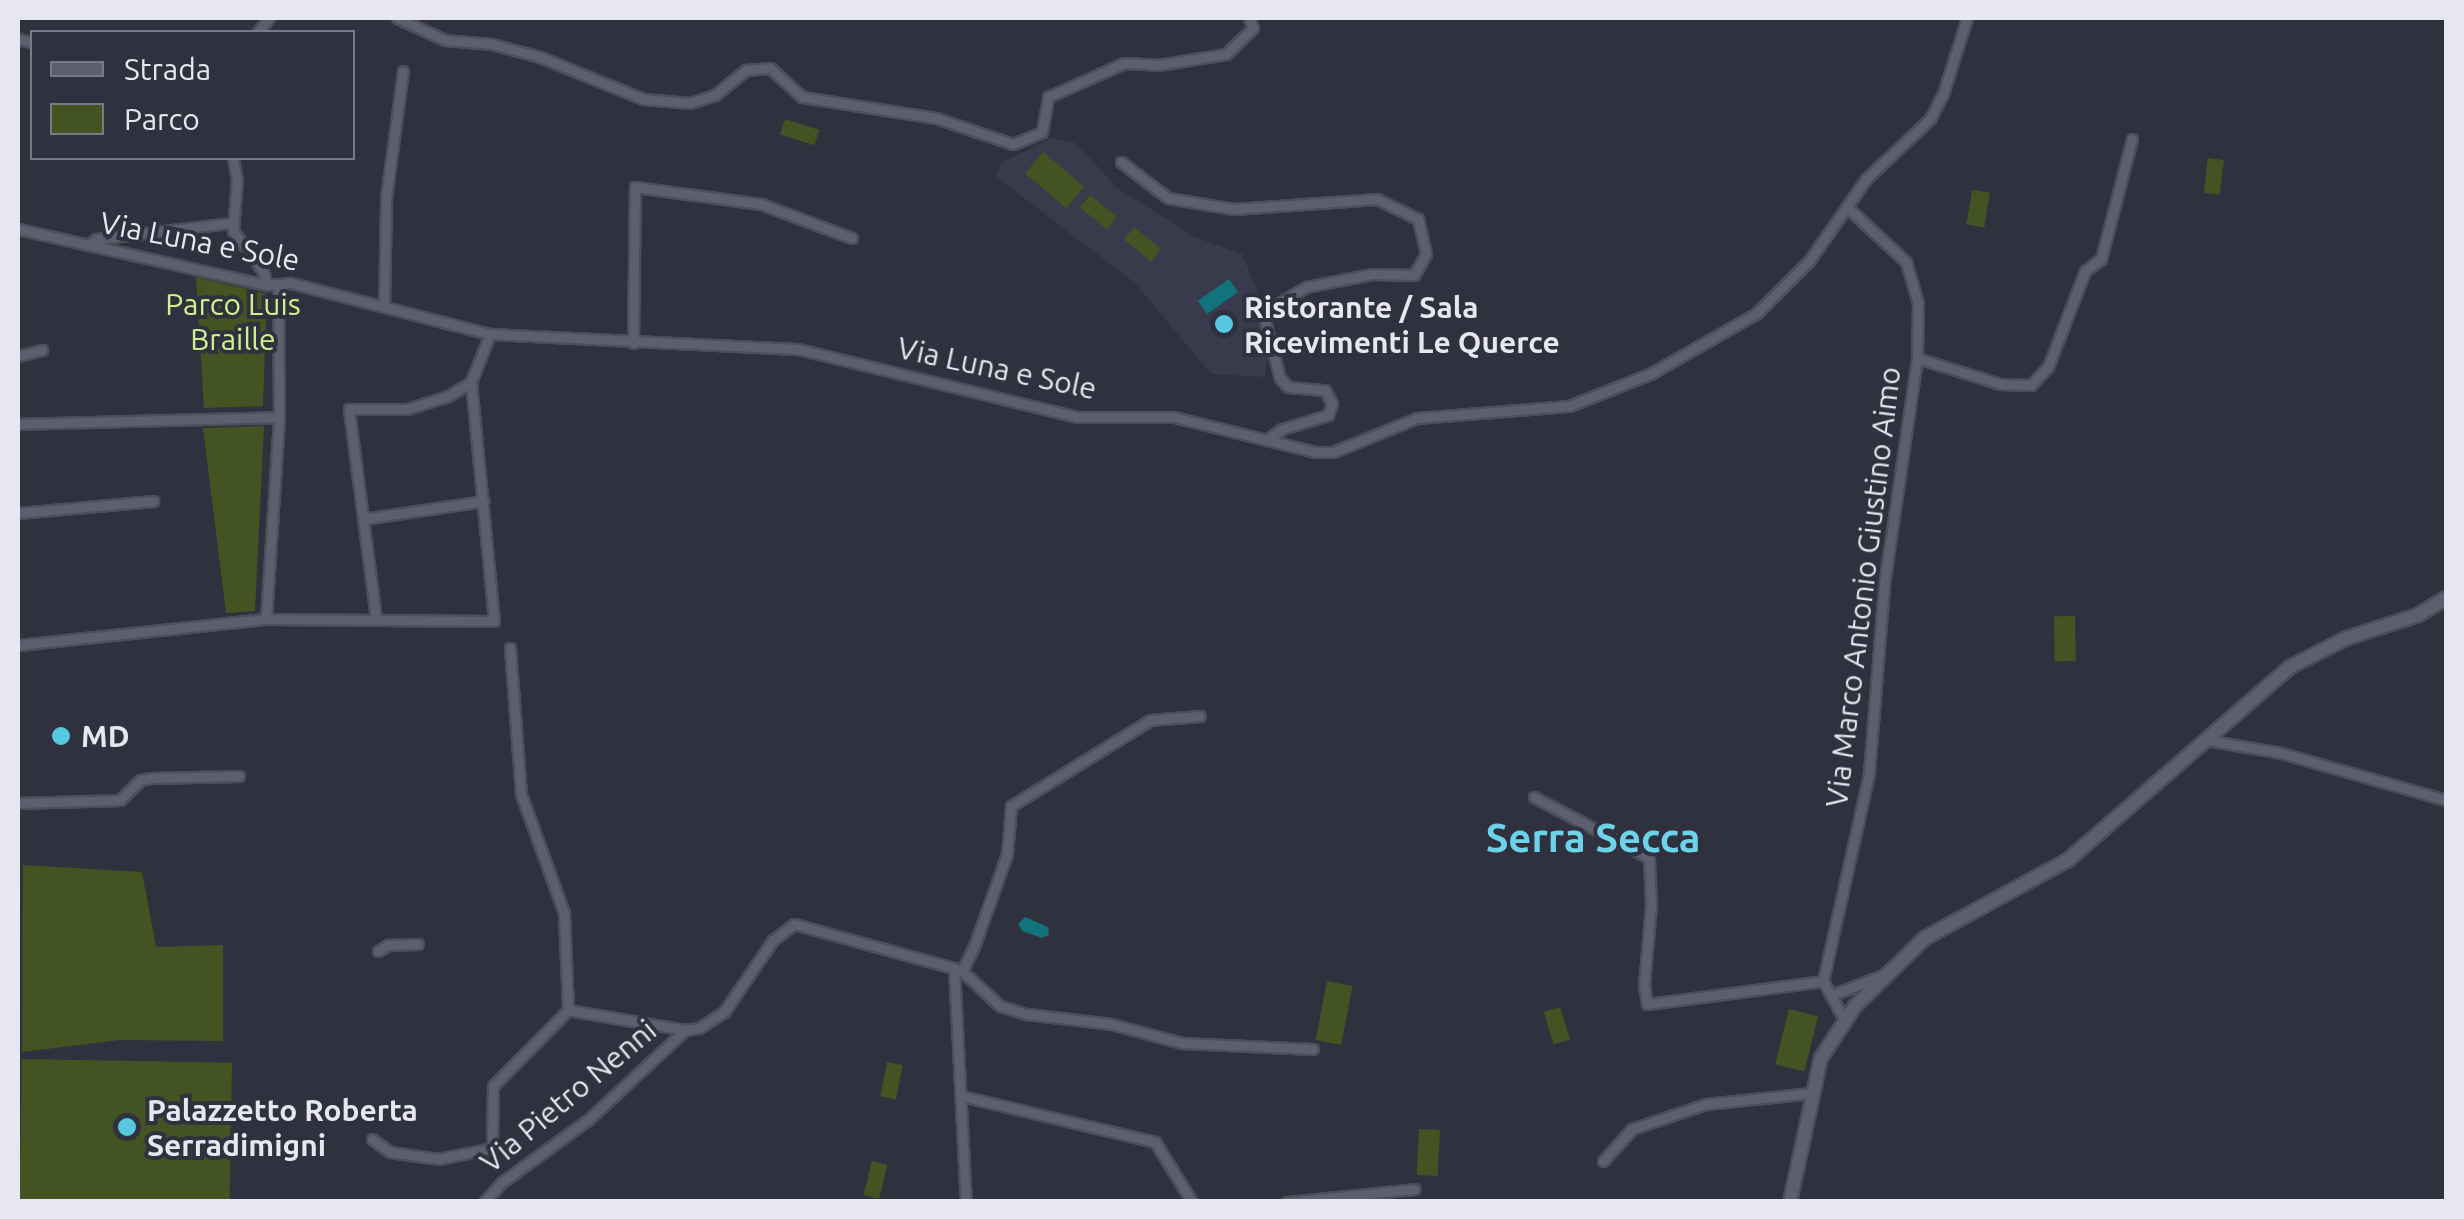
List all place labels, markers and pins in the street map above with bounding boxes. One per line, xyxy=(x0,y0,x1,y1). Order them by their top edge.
place label: Ristorante / Sala Ricevimenti Le Querce xyxy=(1244,289,1560,360)
marker: Ristorante / Sala Ricevimenti Le Querce xyxy=(1213,313,1235,335)
place label: MD xyxy=(81,718,130,754)
marker: MD xyxy=(50,725,72,747)
place label: Palazzetto Roberta Serradimigni xyxy=(147,1092,418,1162)
marker: Palazzetto Roberta Serradimigni xyxy=(116,1116,138,1138)

